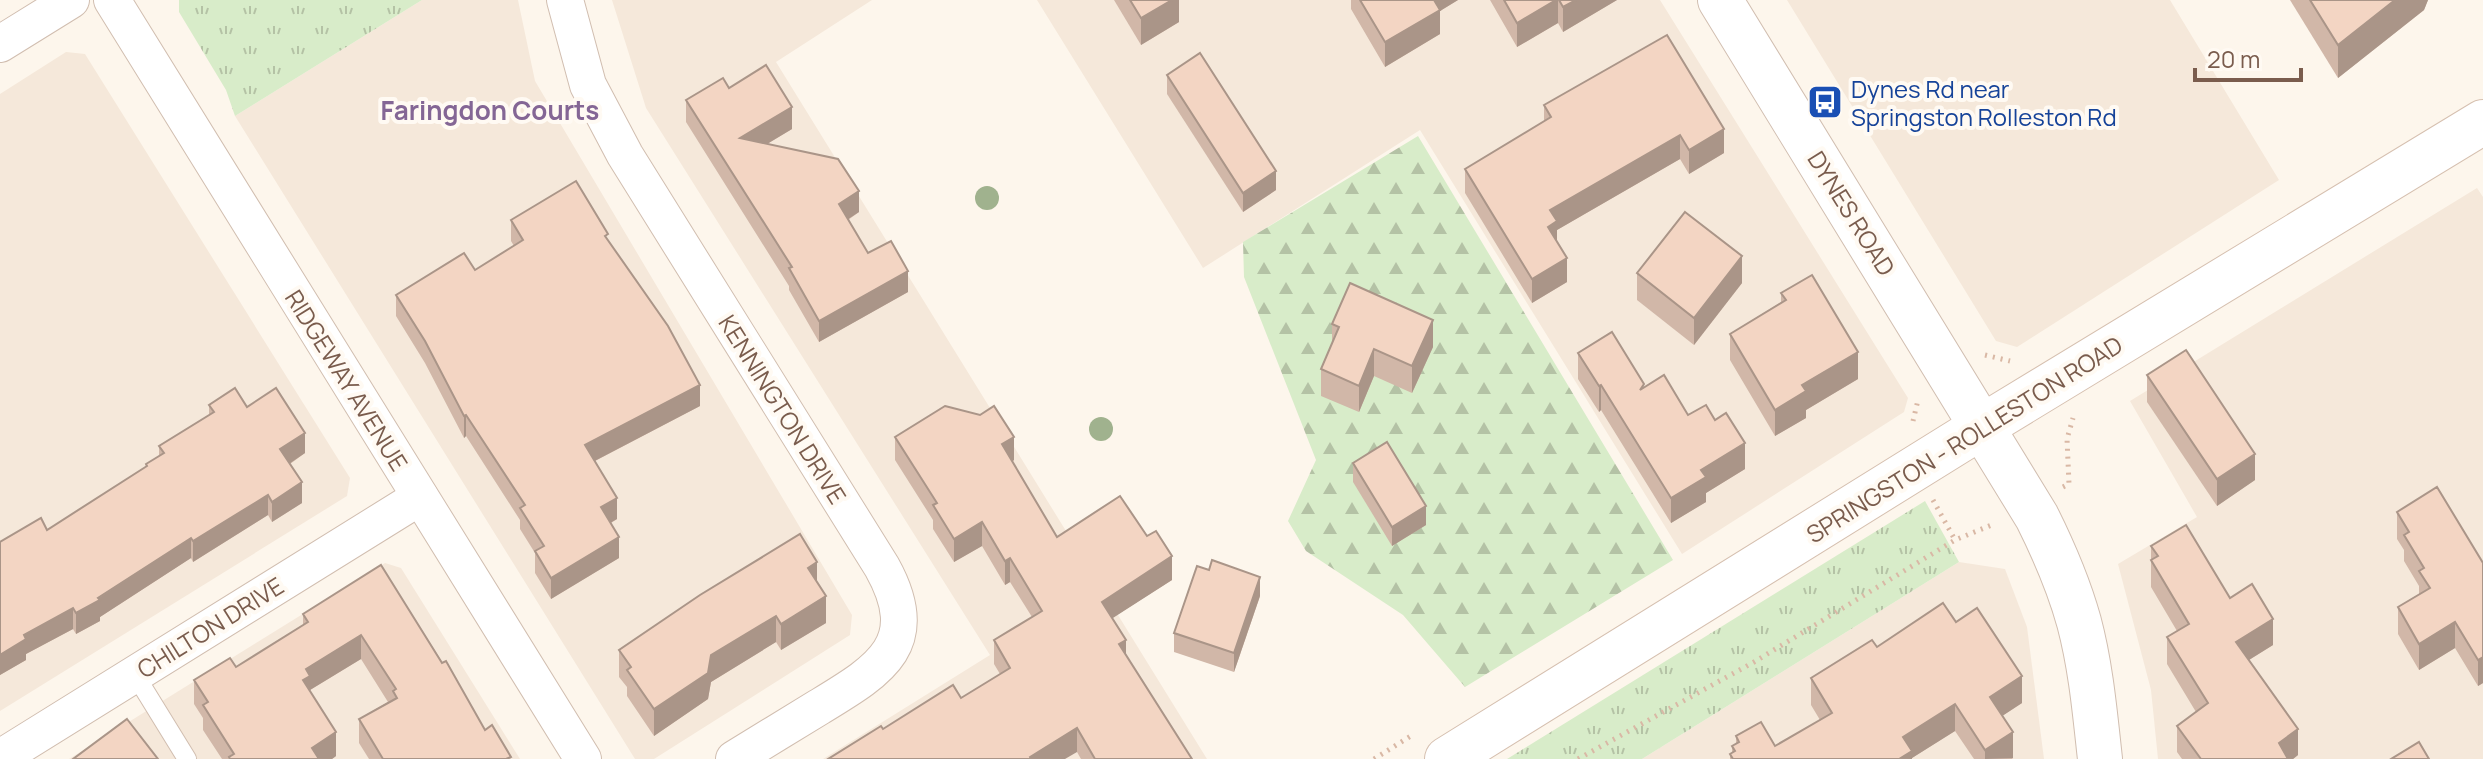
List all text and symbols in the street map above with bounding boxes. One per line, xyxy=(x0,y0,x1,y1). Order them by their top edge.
scale bar xyxy=(2195,32,2301,82)
text: 20 m xyxy=(2207,42,2260,75)
place label: Dynes Rd near Springston Rolleston Rd xyxy=(1851,72,2117,133)
bus stop icon: Dynes Rd near Springston Rolleston Rd xyxy=(1806,83,1844,121)
district label: Faringdon Courts xyxy=(381,92,599,128)
street label: DYNES ROAD xyxy=(1801,144,1903,282)
street label: RIDGEWAY AVENUE xyxy=(278,283,416,477)
street label: KENNINGTON DRIVE xyxy=(711,308,855,510)
street label: SPRINGSTON - ROLLESTON ROAD xyxy=(1800,328,2128,550)
street label: CHILTON DRIVE xyxy=(130,569,290,685)

